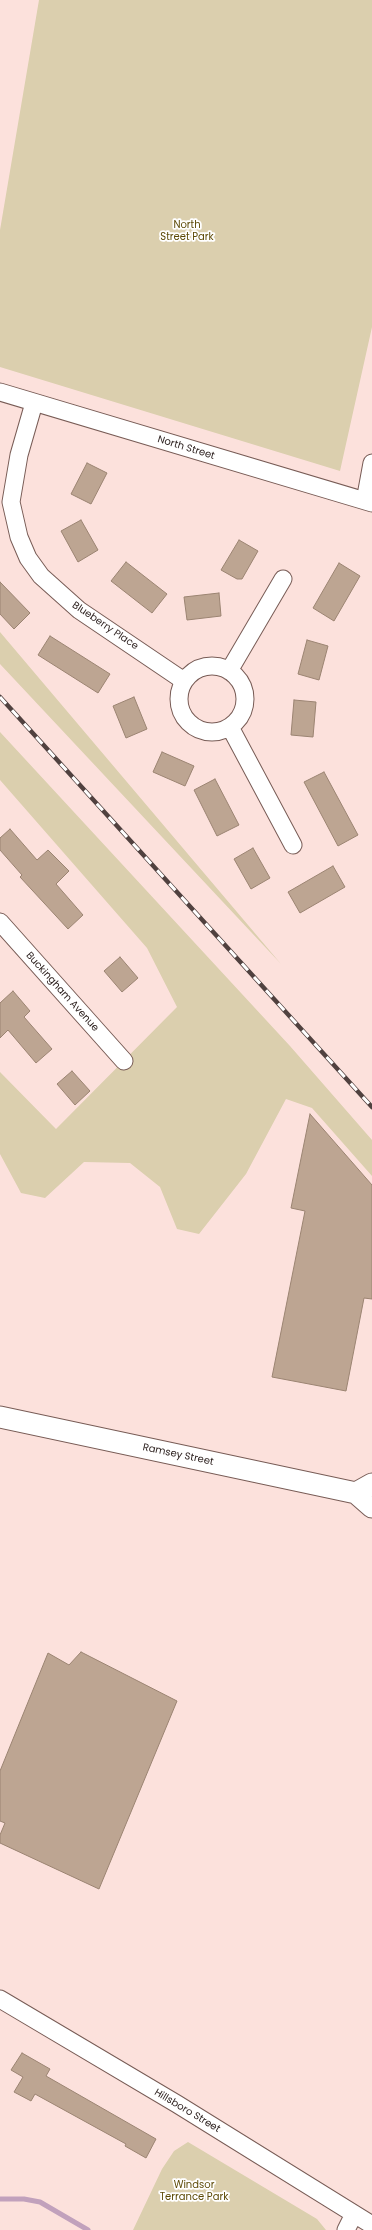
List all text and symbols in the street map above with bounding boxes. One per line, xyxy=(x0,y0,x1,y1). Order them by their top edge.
park label: North Street Park xyxy=(160,219,214,242)
street label: North Street xyxy=(156,434,216,462)
street label: Blueberry Place xyxy=(70,599,140,653)
street label: Buckingham Avenue xyxy=(23,950,101,1034)
street label: Ramsey Street xyxy=(141,1442,215,1468)
street label: Hillsboro Street xyxy=(152,2087,222,2135)
park label: Windsor Terrance Park xyxy=(160,2179,228,2202)

